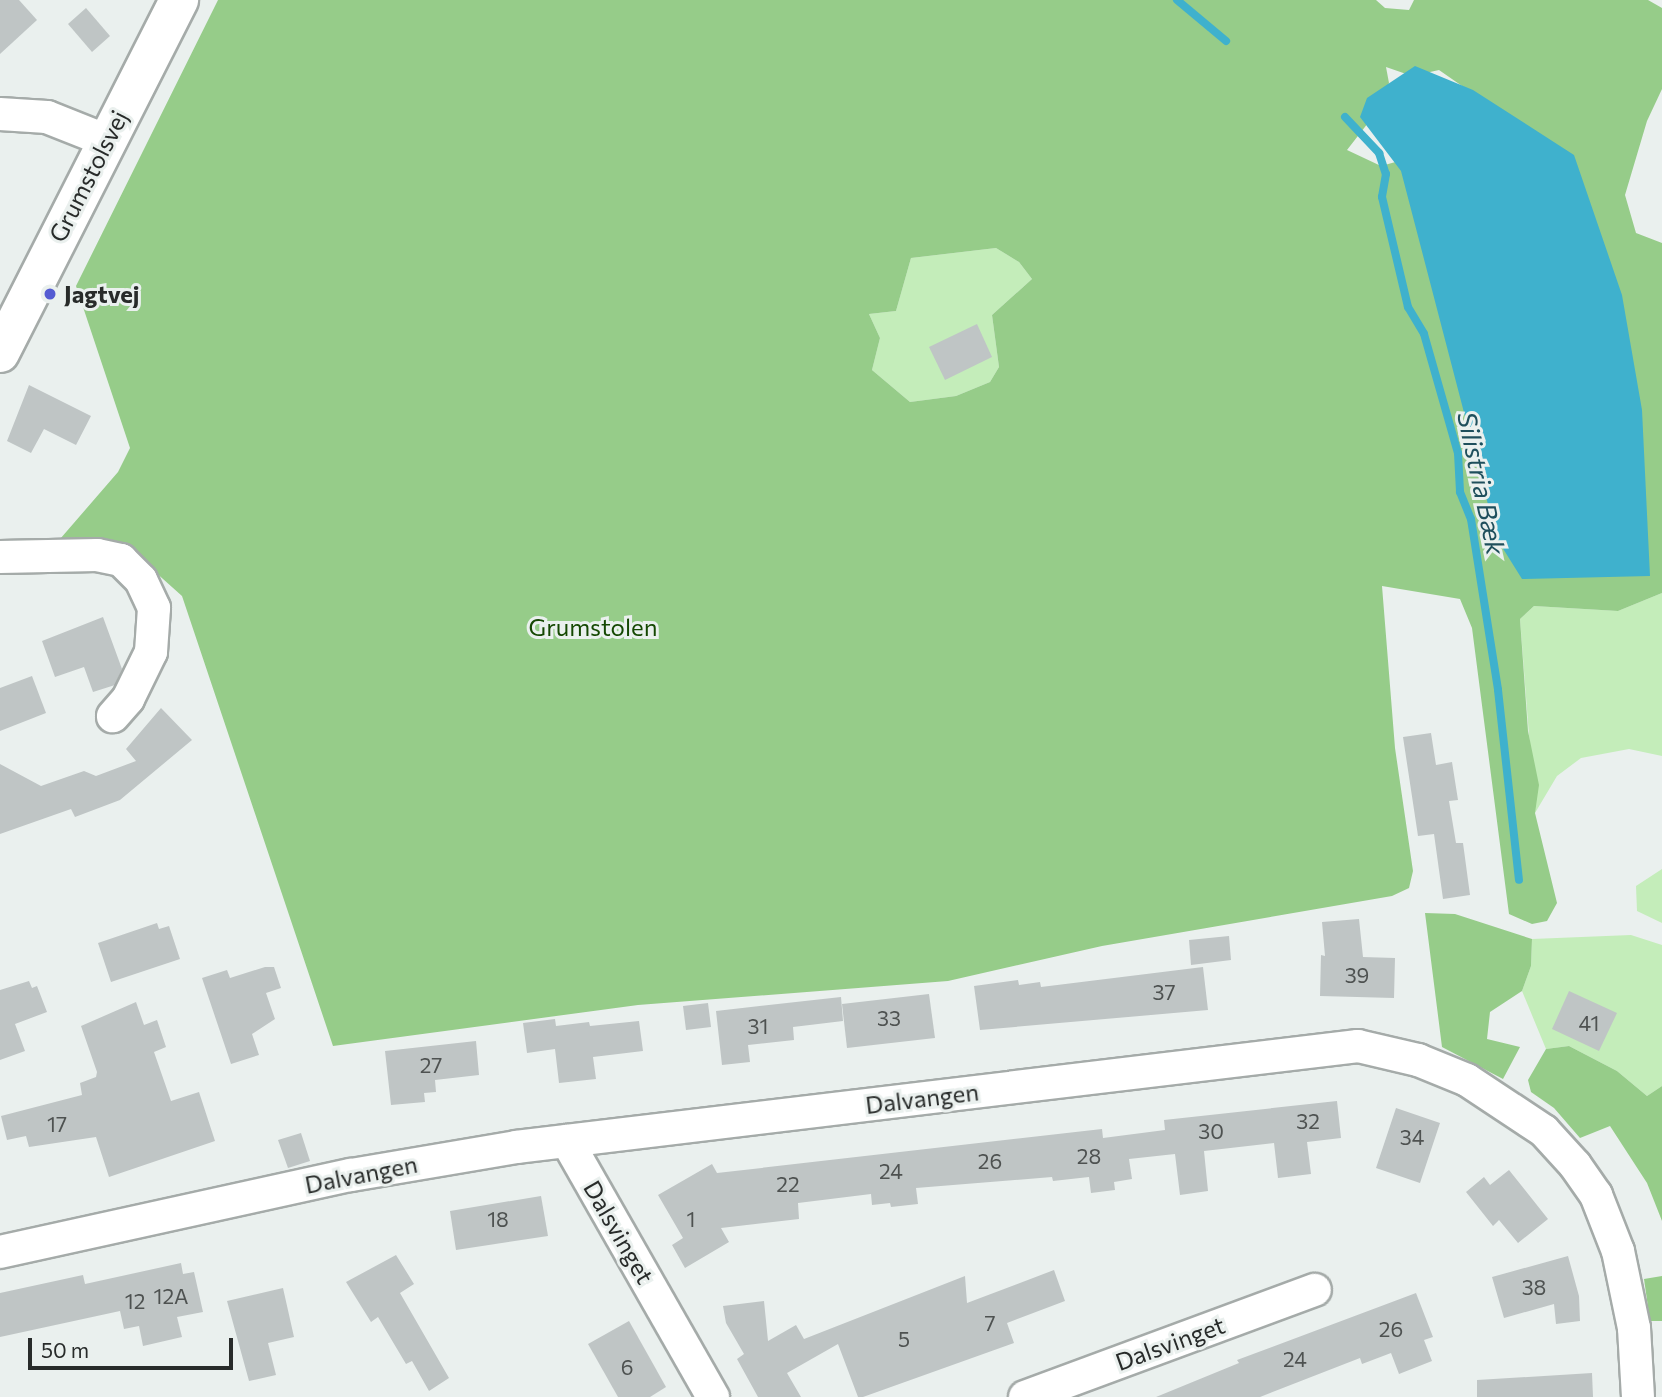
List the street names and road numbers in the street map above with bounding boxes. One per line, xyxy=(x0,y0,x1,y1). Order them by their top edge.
street label: Grumstolsvej xyxy=(43,105,133,247)
street label: Dalvangen xyxy=(864,1077,980,1119)
street label: Dalvangen xyxy=(302,1149,420,1199)
street label: Dalsvinget xyxy=(578,1175,660,1289)
street label: Dalsvinget xyxy=(1111,1310,1229,1376)

